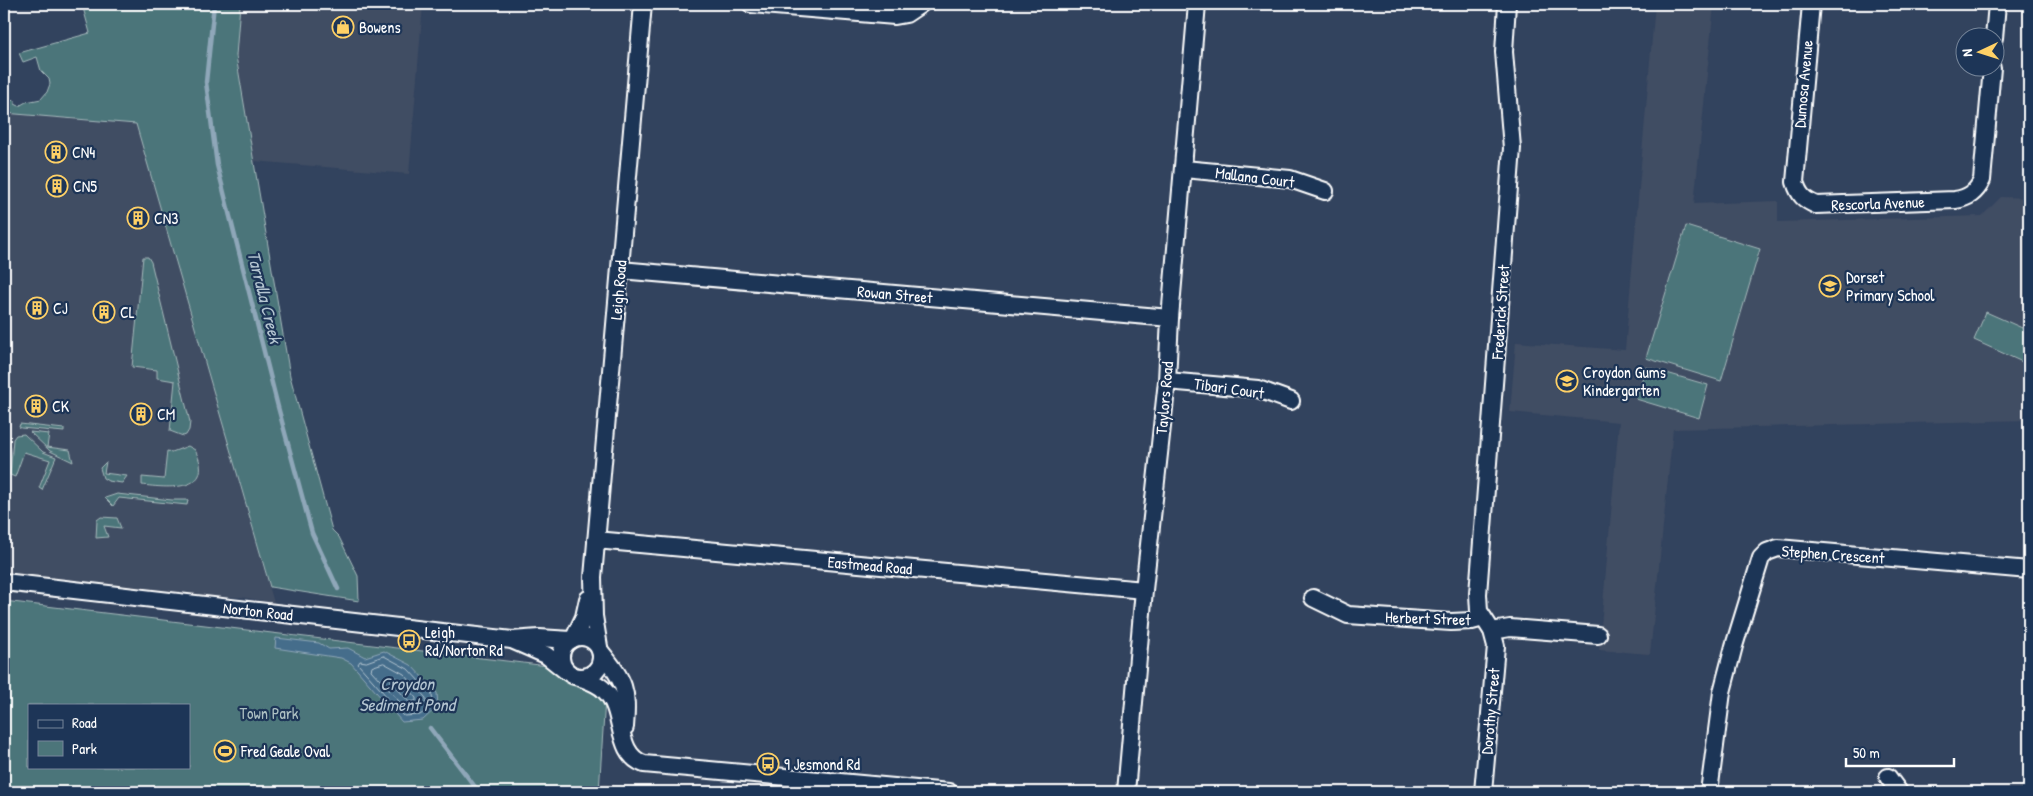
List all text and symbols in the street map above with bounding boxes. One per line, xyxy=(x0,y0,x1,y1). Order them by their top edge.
shop icon: Bowens xyxy=(331,15,355,39)
place label: Bowens xyxy=(359,16,401,38)
north arrow xyxy=(1956,28,2006,78)
street label: Dumosa Avenue xyxy=(1788,39,1818,129)
text: N xyxy=(1957,48,1976,57)
building icon: CN4 xyxy=(44,140,68,164)
place label: CN4 xyxy=(72,141,95,163)
street label: Mallana Court xyxy=(1214,161,1296,193)
building icon: CN5 xyxy=(45,174,69,198)
place label: CN5 xyxy=(73,175,97,197)
street label: Rescorla Avenue xyxy=(1831,190,1926,216)
building icon: CN3 xyxy=(126,206,150,230)
place label: CN3 xyxy=(154,207,178,229)
water label: Tarralla Creek xyxy=(242,248,289,347)
street label: Leigh Road xyxy=(604,259,632,321)
street label: Frederick Street xyxy=(1486,264,1514,361)
place label: Dorset Primary School xyxy=(1846,266,1935,306)
school or university icon: Dorset Primary School xyxy=(1818,274,1842,298)
street label: Rowan Street xyxy=(856,280,934,308)
building icon: CJ xyxy=(25,296,49,320)
place label: CJ xyxy=(53,297,68,319)
building icon: CL xyxy=(92,300,116,324)
place label: CL xyxy=(120,301,135,323)
street label: Taylors Road xyxy=(1150,360,1178,436)
place label: Croydon Gums Kindergarten xyxy=(1583,361,1666,401)
school or university icon: Croydon Gums Kindergarten xyxy=(1555,369,1579,393)
street label: Tibari Court xyxy=(1192,372,1266,404)
building icon: CK xyxy=(24,394,48,418)
place label: CK xyxy=(52,395,70,417)
building icon: CM xyxy=(129,402,153,426)
place label: CM xyxy=(157,403,175,425)
street label: Stephen Crescent xyxy=(1781,539,1886,569)
street label: Eastmead Road xyxy=(827,550,913,580)
street label: Norton Road xyxy=(222,596,294,626)
street label: Herbert Street xyxy=(1385,606,1472,631)
place label: Leigh Rd/Norton Rd xyxy=(425,621,503,661)
bus stop icon: Leigh Rd/Norton Rd xyxy=(397,629,421,653)
street label: Dorothy Street xyxy=(1475,666,1505,755)
water label: Croydon Sediment Pond xyxy=(359,671,458,717)
park label: Town Park xyxy=(239,702,299,724)
legend xyxy=(28,704,190,768)
text: Road xyxy=(72,712,97,733)
scale bar xyxy=(1846,736,1953,768)
text: Park xyxy=(72,738,97,759)
sports icon: Fred Geale Oval xyxy=(213,739,237,763)
place label: Fred Geale Oval xyxy=(240,740,331,762)
text: 50 m xyxy=(1853,742,1880,763)
bus stop icon: 9 Jesmond Rd xyxy=(756,752,780,776)
place label: 9 Jesmond Rd xyxy=(784,753,860,775)

